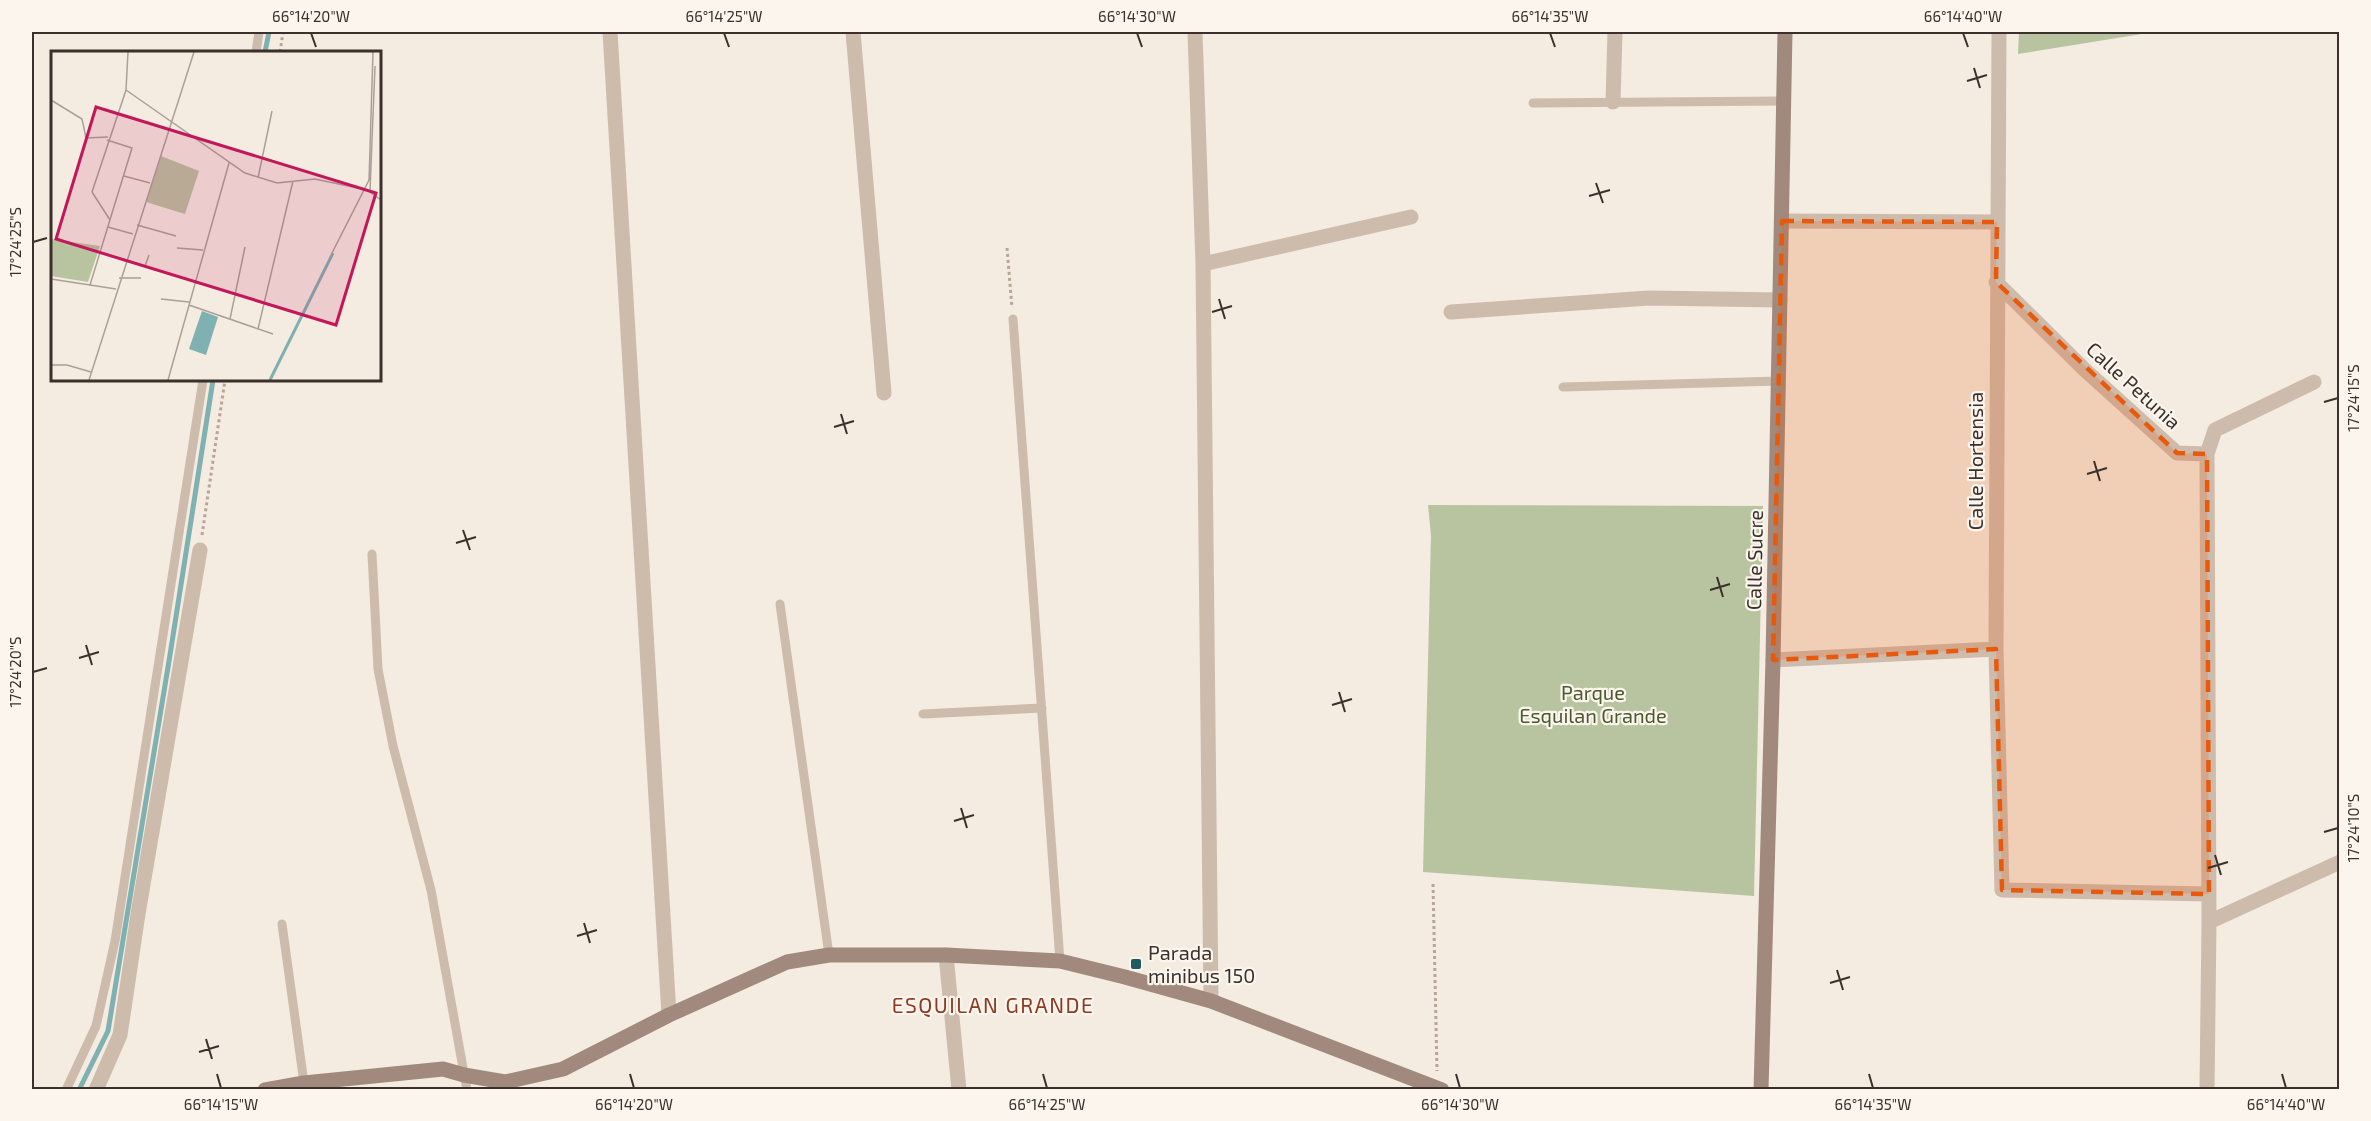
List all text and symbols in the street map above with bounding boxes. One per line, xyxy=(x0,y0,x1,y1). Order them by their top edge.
text: 66°14'20"W xyxy=(272,7,350,25)
text: 66°14'25"W xyxy=(686,7,762,25)
text: 66°14'30"W xyxy=(1098,7,1176,25)
text: 66°14'35"W xyxy=(1512,7,1588,25)
text: 66°14'40"W xyxy=(1924,7,2002,25)
inset map xyxy=(51,51,381,381)
text: 17°24'25"S xyxy=(6,207,24,277)
street label: Calle Petunia xyxy=(2082,336,2186,434)
text: 17°24'15"S xyxy=(2344,364,2362,432)
street label: Calle Hortensia xyxy=(1963,392,1987,530)
street label: Calle Sucre xyxy=(1741,510,1767,610)
text: 17°24'20"S xyxy=(6,636,24,708)
park label: Parque Esquilan Grande xyxy=(1519,680,1667,727)
text: 17°24'10"S xyxy=(2344,794,2362,862)
place label: Parada minibus 150 xyxy=(1148,940,1255,987)
marker: Parada minibus 150 xyxy=(1129,957,1143,971)
district label: ESQUILAN GRANDE xyxy=(892,992,1094,1018)
text: 66°14'15"W xyxy=(184,1095,258,1113)
text: 66°14'20"W xyxy=(595,1095,673,1113)
text: 66°14'25"W xyxy=(1009,1095,1085,1113)
text: 66°14'30"W xyxy=(1421,1095,1499,1113)
text: 66°14'35"W xyxy=(1835,1095,1911,1113)
text: 66°14'40"W xyxy=(2247,1095,2325,1113)

